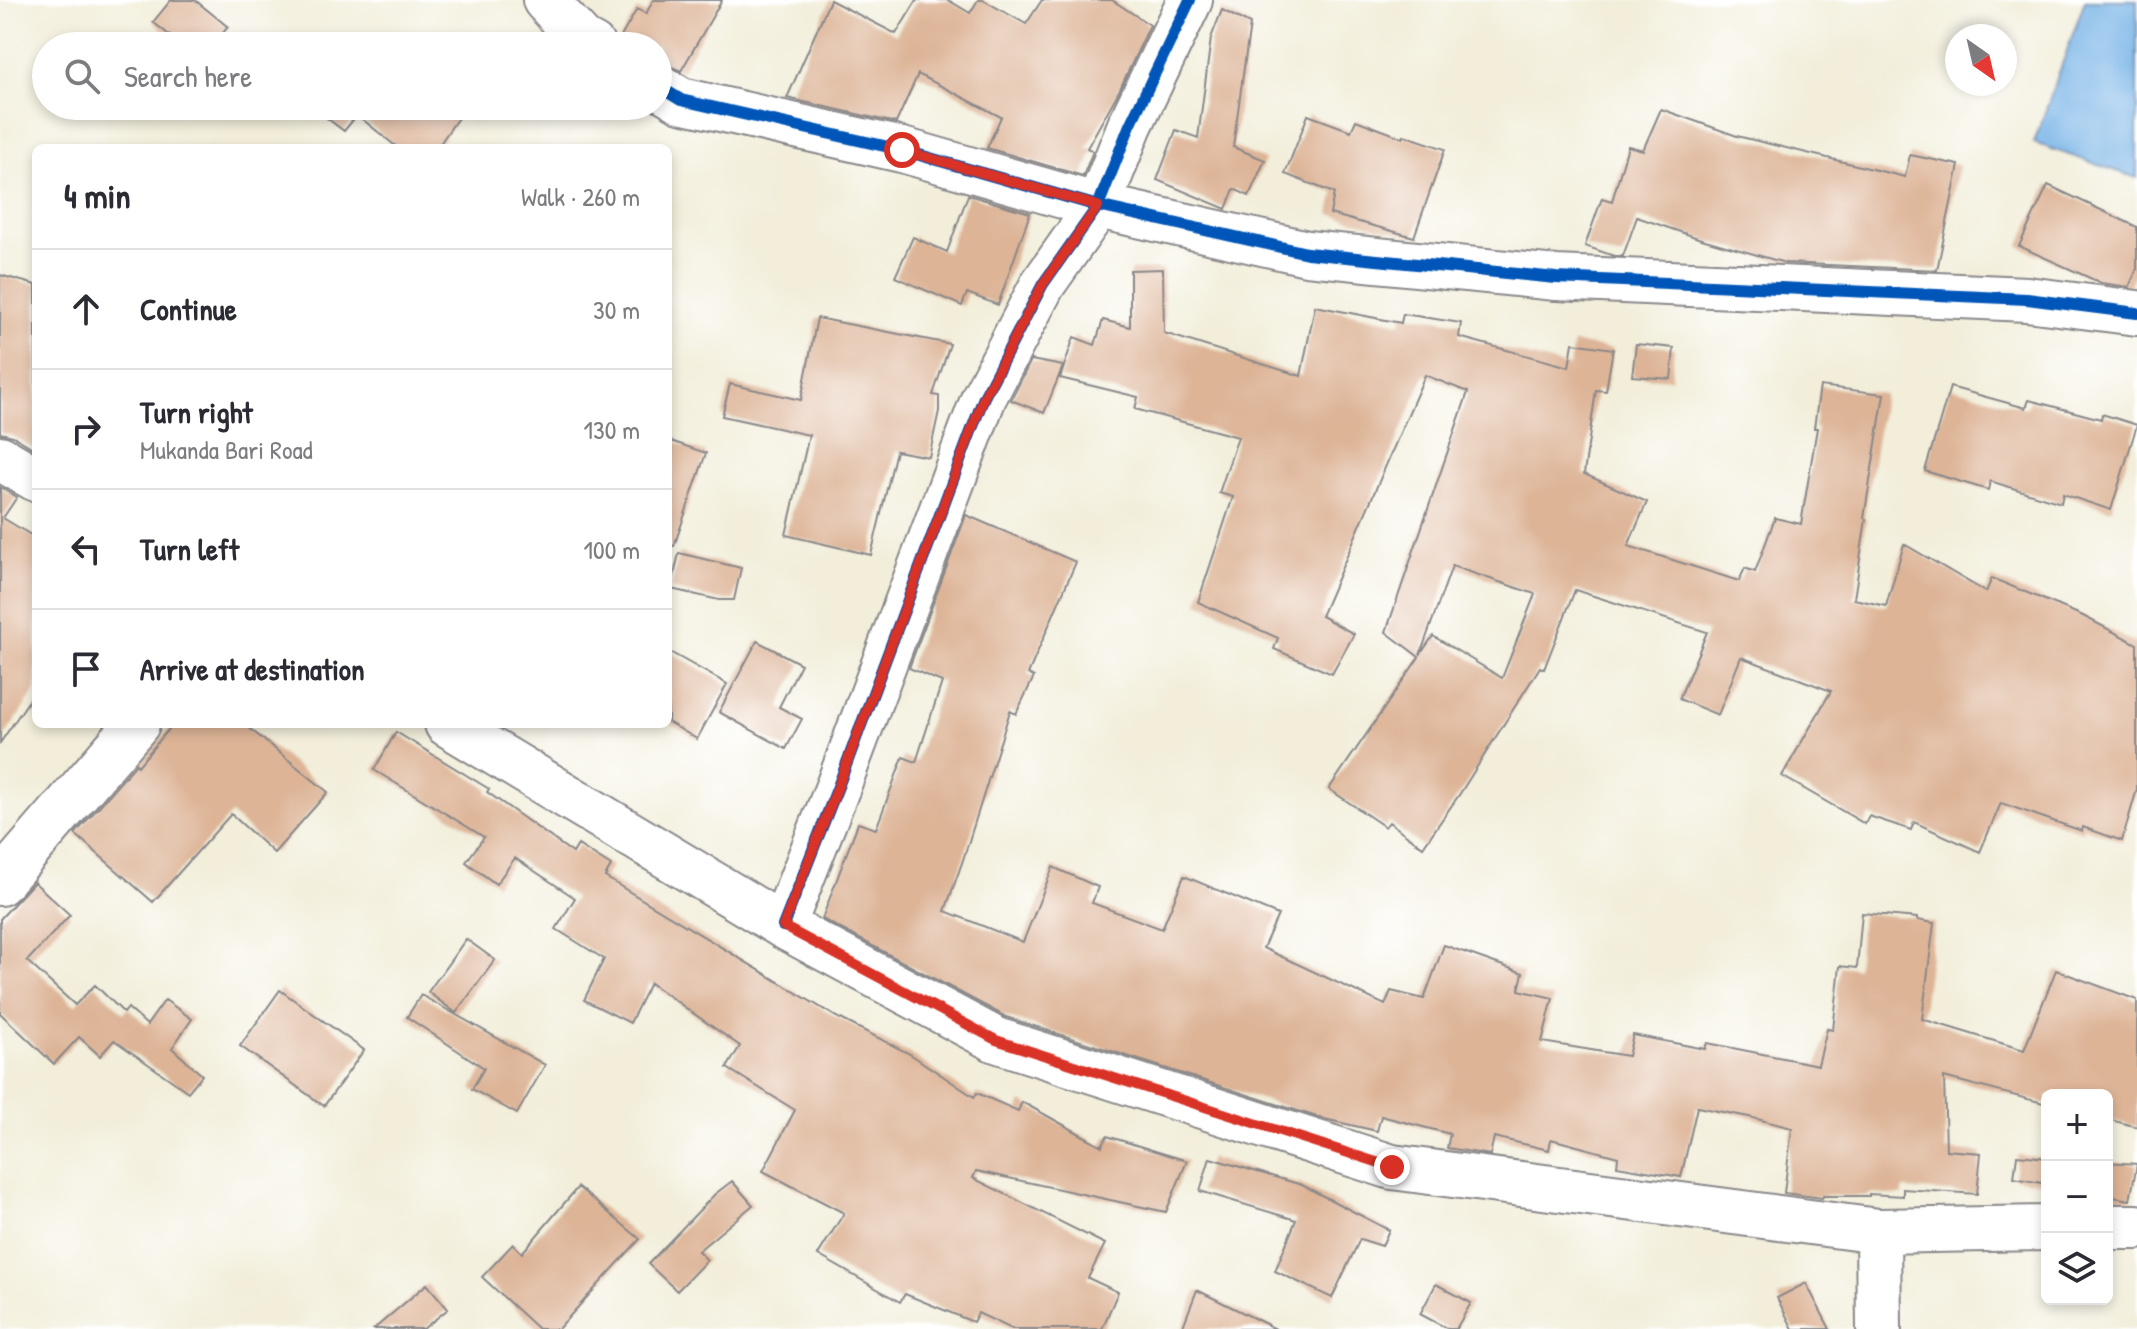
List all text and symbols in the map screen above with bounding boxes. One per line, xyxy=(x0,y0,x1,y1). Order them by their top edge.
north arrow xyxy=(1945,24,2017,96)
search box xyxy=(32,32,672,120)
icon: search xyxy=(60,54,104,98)
text: Search here xyxy=(124,56,252,96)
route start xyxy=(884,132,920,168)
text: 4 min xyxy=(64,173,131,219)
text: Walk · 260 m xyxy=(521,179,640,214)
icon: ahead xyxy=(64,287,108,331)
text: Continue xyxy=(140,289,237,329)
text: 30 m xyxy=(593,292,640,327)
text: Turn right xyxy=(140,392,253,432)
icon: right xyxy=(64,407,108,451)
text: 130 m xyxy=(584,412,640,447)
text: Mukanda Bari Road xyxy=(140,432,313,467)
icon: left xyxy=(64,527,108,571)
text: Turn left xyxy=(140,529,239,569)
text: 100 m xyxy=(584,532,640,567)
icon: arrive xyxy=(64,647,108,691)
text: Arrive at destination xyxy=(140,649,365,689)
map controls xyxy=(2041,1089,2113,1305)
button: + xyxy=(2041,1089,2113,1161)
route end xyxy=(1374,1149,1410,1185)
button: − xyxy=(2041,1161,2113,1233)
button: layers xyxy=(2041,1233,2113,1305)

